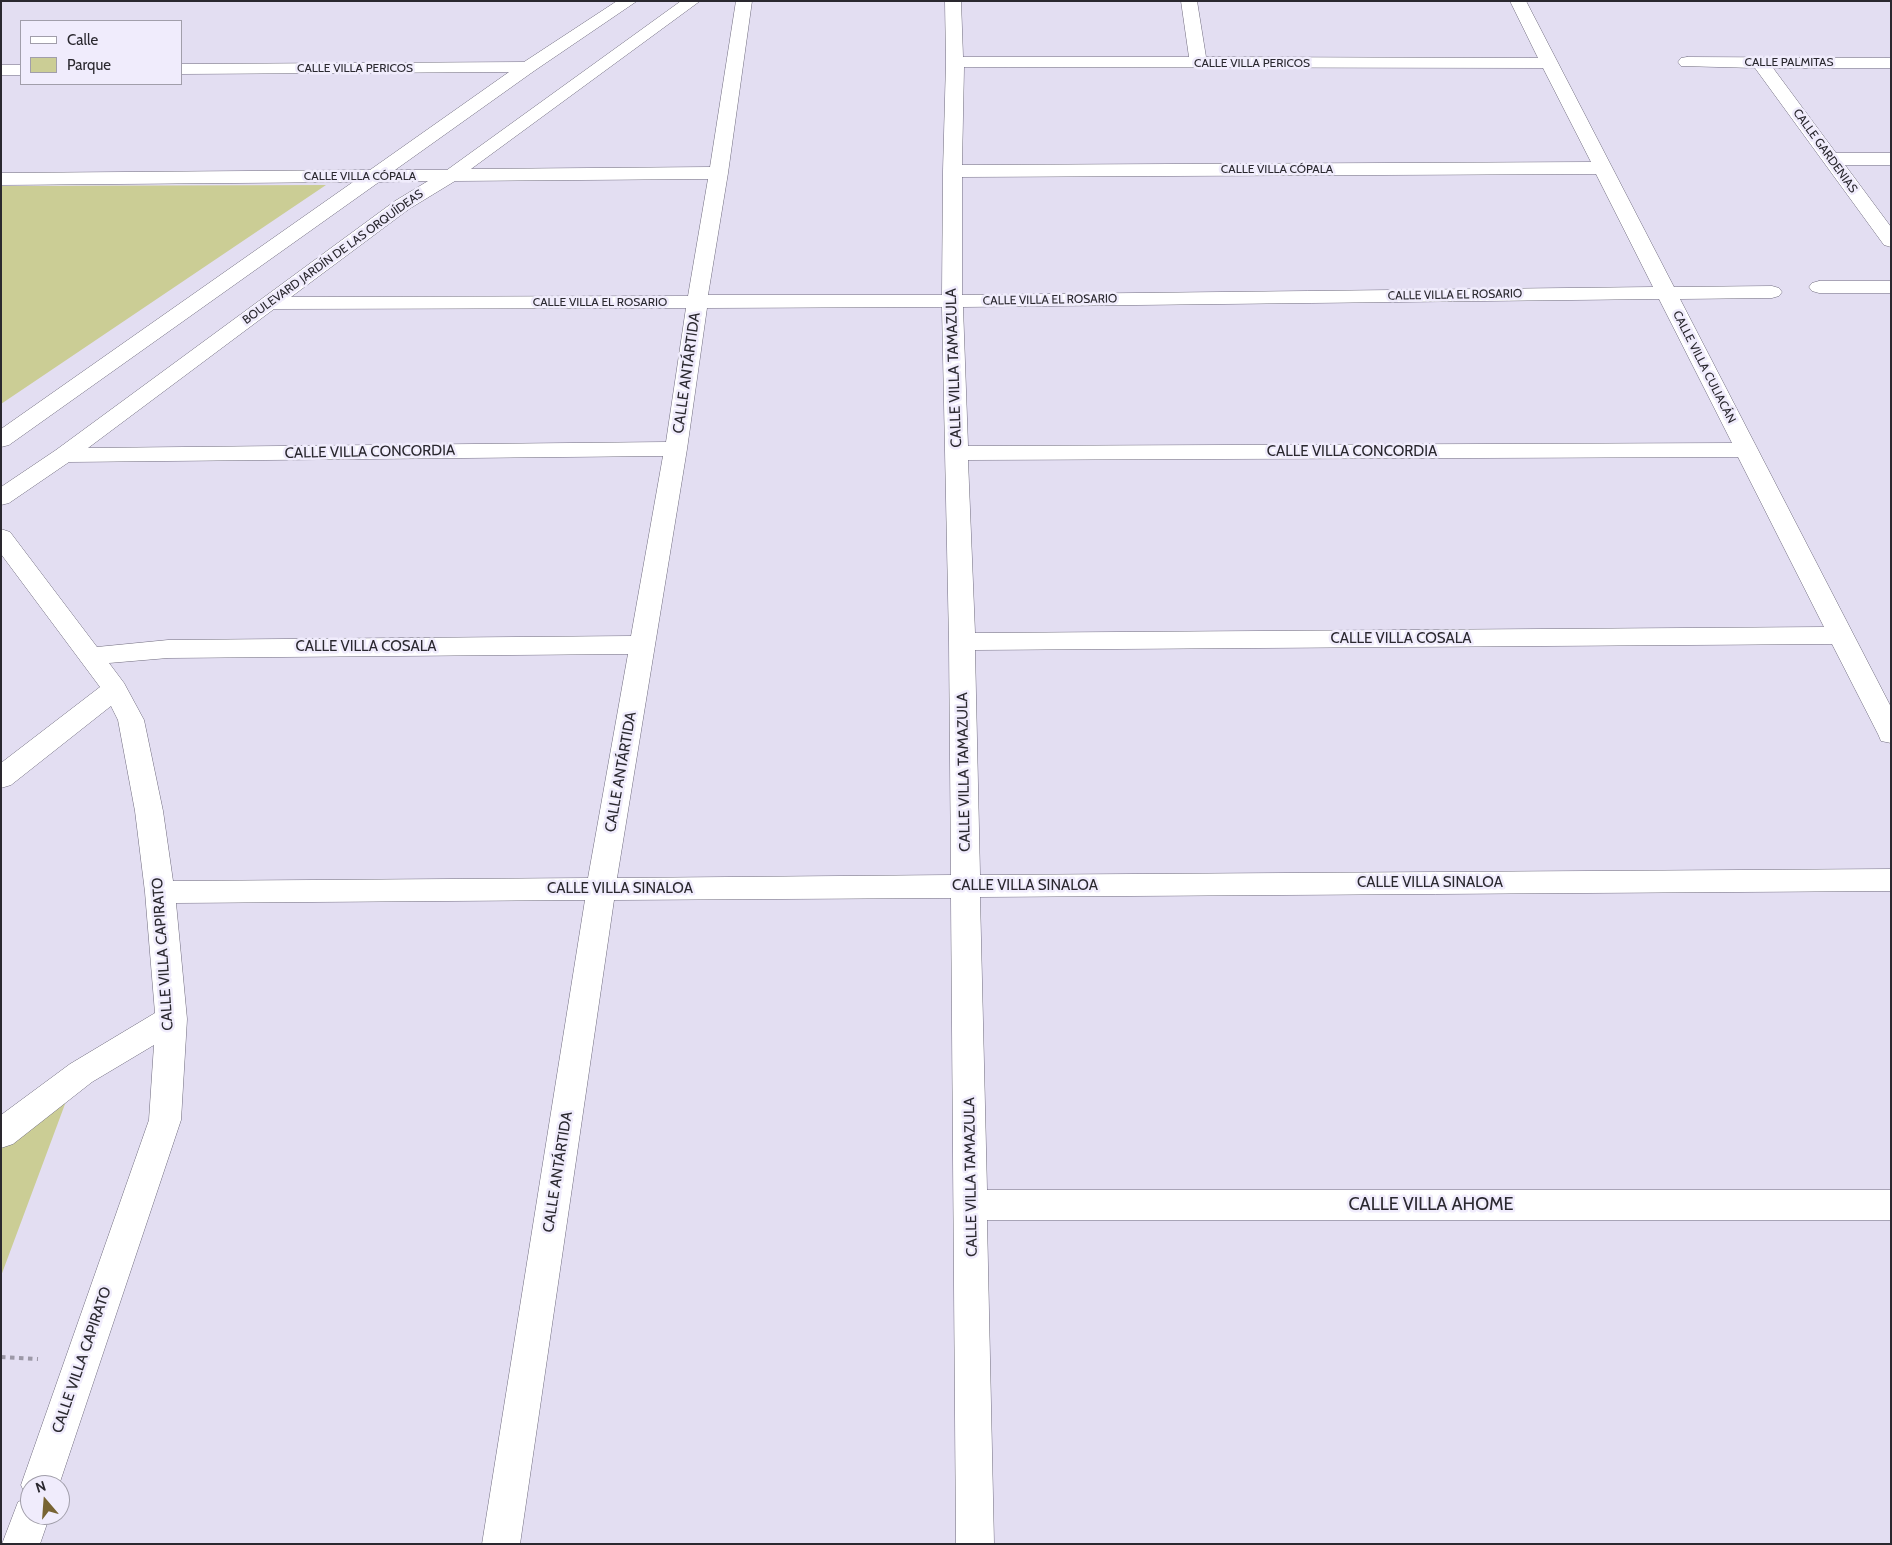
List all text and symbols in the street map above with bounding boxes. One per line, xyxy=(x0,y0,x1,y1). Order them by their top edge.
legend xyxy=(20,20,182,85)
text: Calle xyxy=(67,31,98,49)
street label: CALLE PALMITAS xyxy=(1745,55,1833,69)
text: Parque xyxy=(67,56,111,74)
street label: CALLE VILLA PERICOS xyxy=(1194,56,1310,70)
street label: CALLE VILLA PERICOS xyxy=(297,61,413,75)
street label: CALLE GARDENIAS xyxy=(1790,106,1860,196)
street label: CALLE VILLA CÓPALA xyxy=(1221,162,1333,176)
street label: CALLE VILLA CÓPALA xyxy=(304,169,416,183)
street label: BOULEVARD JARDÍN DE LAS ORQUÍDEAS xyxy=(240,187,426,327)
street label: CALLE VILLA EL ROSARIO xyxy=(1388,287,1522,303)
street label: CALLE VILLA TAMAZULA xyxy=(942,288,966,448)
street label: CALLE VILLA EL ROSARIO xyxy=(983,292,1117,308)
street label: CALLE VILLA EL ROSARIO xyxy=(533,295,667,309)
street label: CALLE VILLA CULIACÁN xyxy=(1669,308,1739,426)
street label: CALLE ANTÁRTIDA xyxy=(670,311,704,435)
street label: CALLE VILLA CONCORDIA xyxy=(285,442,455,462)
street label: CALLE VILLA CONCORDIA xyxy=(1267,443,1437,461)
street label: CALLE VILLA COSALA xyxy=(1330,630,1472,648)
street label: CALLE VILLA COSALA xyxy=(295,638,437,656)
street label: CALLE VILLA TAMAZULA xyxy=(954,692,974,852)
street label: CALLE ANTÁRTIDA xyxy=(602,710,640,834)
street label: CALLE VILLA SINALOA xyxy=(1357,874,1503,892)
street label: CALLE VILLA CAPIRATO xyxy=(149,877,177,1031)
street label: CALLE VILLA SINALOA xyxy=(952,877,1098,895)
street label: CALLE VILLA SINALOA xyxy=(547,880,693,898)
street label: CALLE VILLA TAMAZULA xyxy=(961,1097,981,1257)
street label: CALLE ANTÁRTIDA xyxy=(540,1110,576,1234)
street label: CALLE VILLA AHOME xyxy=(1348,1194,1514,1216)
street label: CALLE VILLA CAPIRATO xyxy=(49,1285,115,1435)
north arrow xyxy=(20,1475,70,1525)
text: N xyxy=(33,1477,48,1497)

